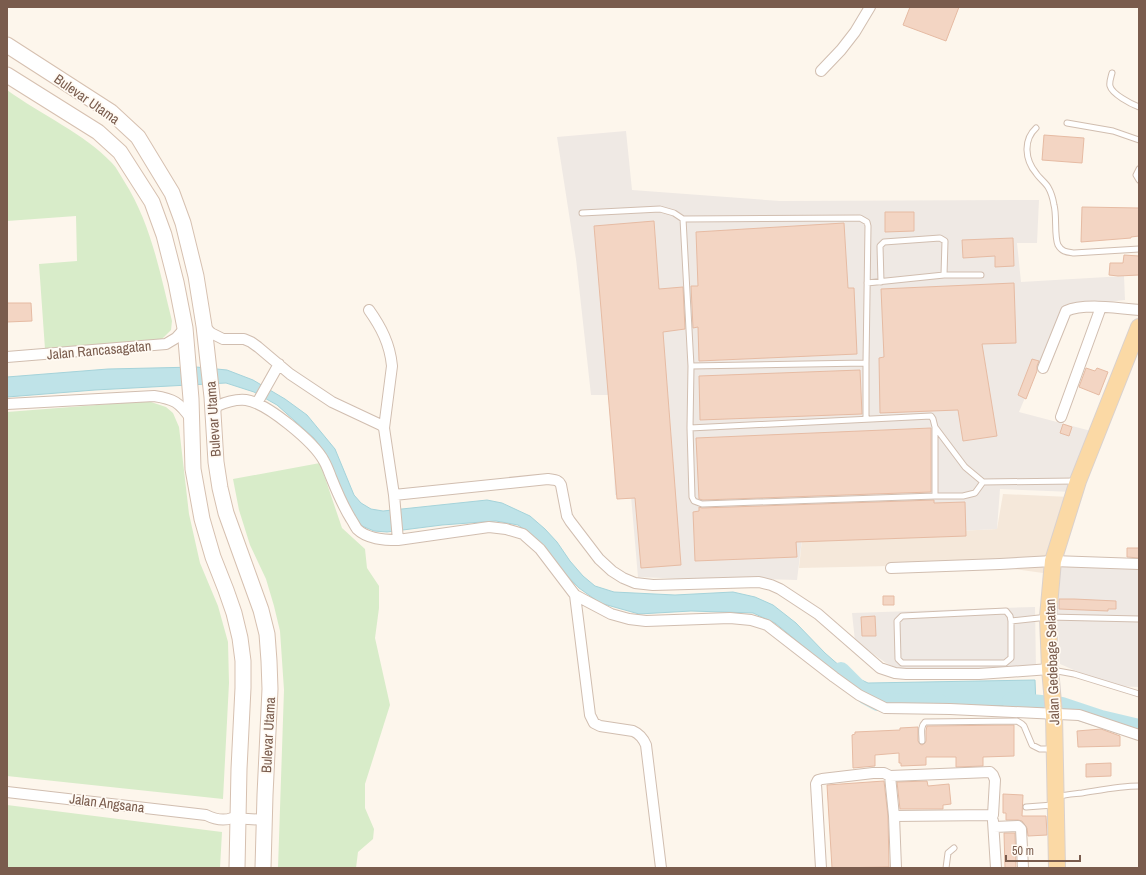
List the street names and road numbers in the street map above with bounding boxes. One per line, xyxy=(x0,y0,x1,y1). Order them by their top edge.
street label: Bulevar Utama xyxy=(51,70,124,128)
street label: Jalan Rancasagatan xyxy=(46,336,152,364)
street label: Bulevar Utama xyxy=(201,380,225,457)
street label: Jalan Gedebage Selatan xyxy=(1041,599,1063,725)
street label: Bulevar Utama xyxy=(257,696,279,773)
street label: Jalan Angsana xyxy=(69,789,146,817)

